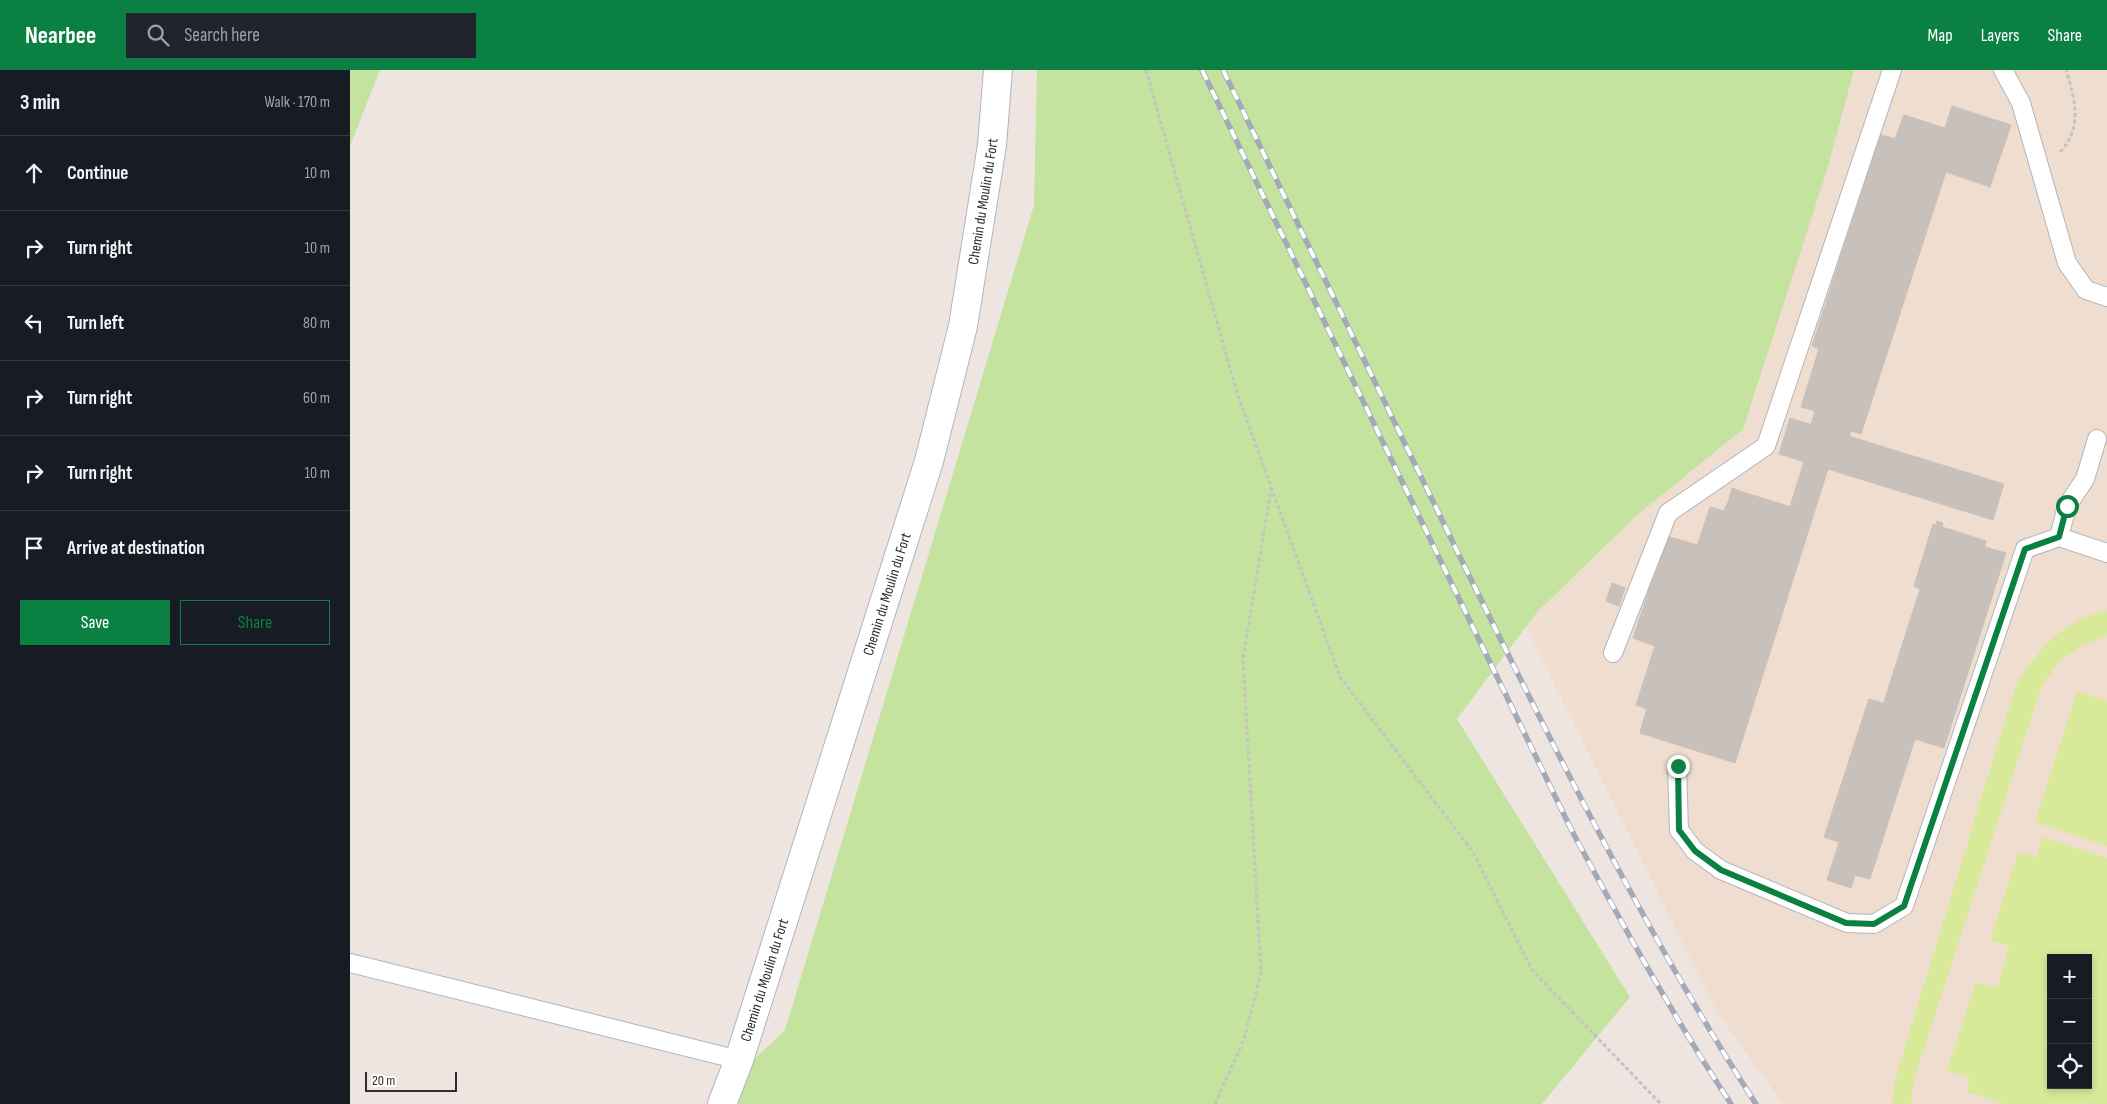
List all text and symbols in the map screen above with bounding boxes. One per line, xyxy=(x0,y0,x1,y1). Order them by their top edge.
search box xyxy=(126,13,476,58)
text: Nearbee xyxy=(25,21,96,50)
icon: search xyxy=(144,21,172,49)
text: Search here xyxy=(184,24,260,47)
text: Map xyxy=(1928,25,1953,46)
text: Layers xyxy=(1981,25,2020,46)
text: Share xyxy=(2048,25,2082,46)
text: 3 min xyxy=(20,90,60,115)
text: Walk · 170 m xyxy=(265,93,330,112)
street label: Chemin du Moulin du Fort xyxy=(963,137,1002,266)
icon: ahead xyxy=(20,159,48,187)
text: Continue xyxy=(67,162,128,185)
text: 10 m xyxy=(304,164,330,183)
icon: right xyxy=(20,234,48,262)
text: Turn right xyxy=(67,237,132,260)
text: 10 m xyxy=(304,239,330,258)
icon: left xyxy=(20,309,48,337)
text: Turn left xyxy=(67,312,124,335)
text: 80 m xyxy=(303,314,330,333)
icon: right xyxy=(20,384,48,412)
text: Turn right xyxy=(67,387,132,410)
text: 60 m xyxy=(303,389,330,408)
icon: right xyxy=(20,459,48,487)
text: Turn right xyxy=(67,462,132,485)
text: 10 m xyxy=(304,464,330,483)
route start xyxy=(2056,495,2079,518)
street label: Chemin du Moulin du Fort xyxy=(858,530,915,658)
icon: arrive xyxy=(20,534,48,562)
text: Arrive at destination xyxy=(67,537,205,560)
button: Save xyxy=(20,600,170,645)
button: Share xyxy=(180,600,330,645)
route end xyxy=(1667,755,1690,778)
street label: Chemin du Moulin du Fort xyxy=(736,916,793,1044)
map controls xyxy=(2047,954,2092,1089)
button: + xyxy=(2047,954,2092,999)
button: − xyxy=(2047,999,2092,1044)
button: locate xyxy=(2047,1044,2092,1089)
scale bar xyxy=(365,1069,458,1092)
text: 20 m xyxy=(372,1072,395,1089)

